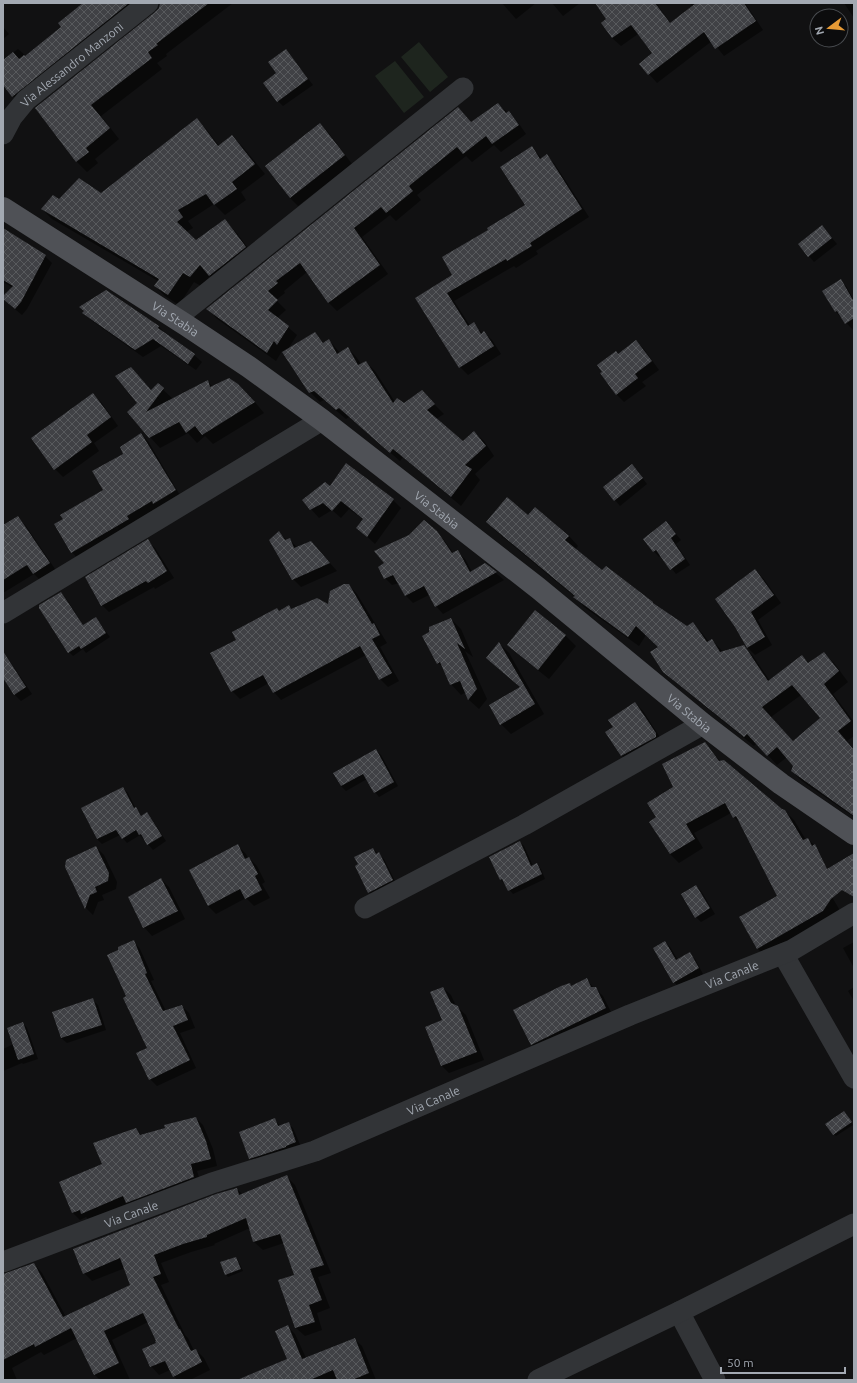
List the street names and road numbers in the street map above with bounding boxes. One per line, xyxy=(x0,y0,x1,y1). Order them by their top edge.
street label: Via Alessandro Manzoni xyxy=(17,19,125,109)
street label: Via Stabia xyxy=(150,299,202,338)
street label: Via Stabia xyxy=(412,488,462,531)
street label: Via Stabia xyxy=(665,691,714,735)
street label: Via Canale xyxy=(703,958,760,991)
street label: Via Canale xyxy=(405,1083,462,1117)
street label: Via Canale xyxy=(103,1198,160,1230)

